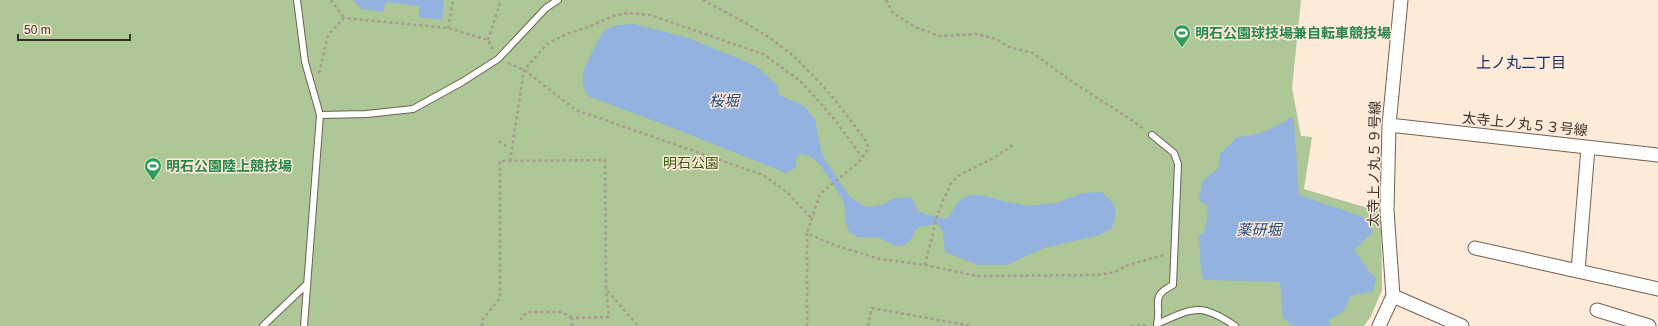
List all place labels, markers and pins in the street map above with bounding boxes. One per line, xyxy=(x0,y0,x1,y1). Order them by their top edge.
sports icon: 明石公園球技場兼自転車競技場 xyxy=(1172,23,1192,48)
place label: 明石公園球技場兼自転車競技場 xyxy=(1195,25,1391,41)
sports icon: 明石公園陸上競技場 xyxy=(143,156,163,181)
place label: 明石公園陸上競技場 xyxy=(166,158,292,174)

